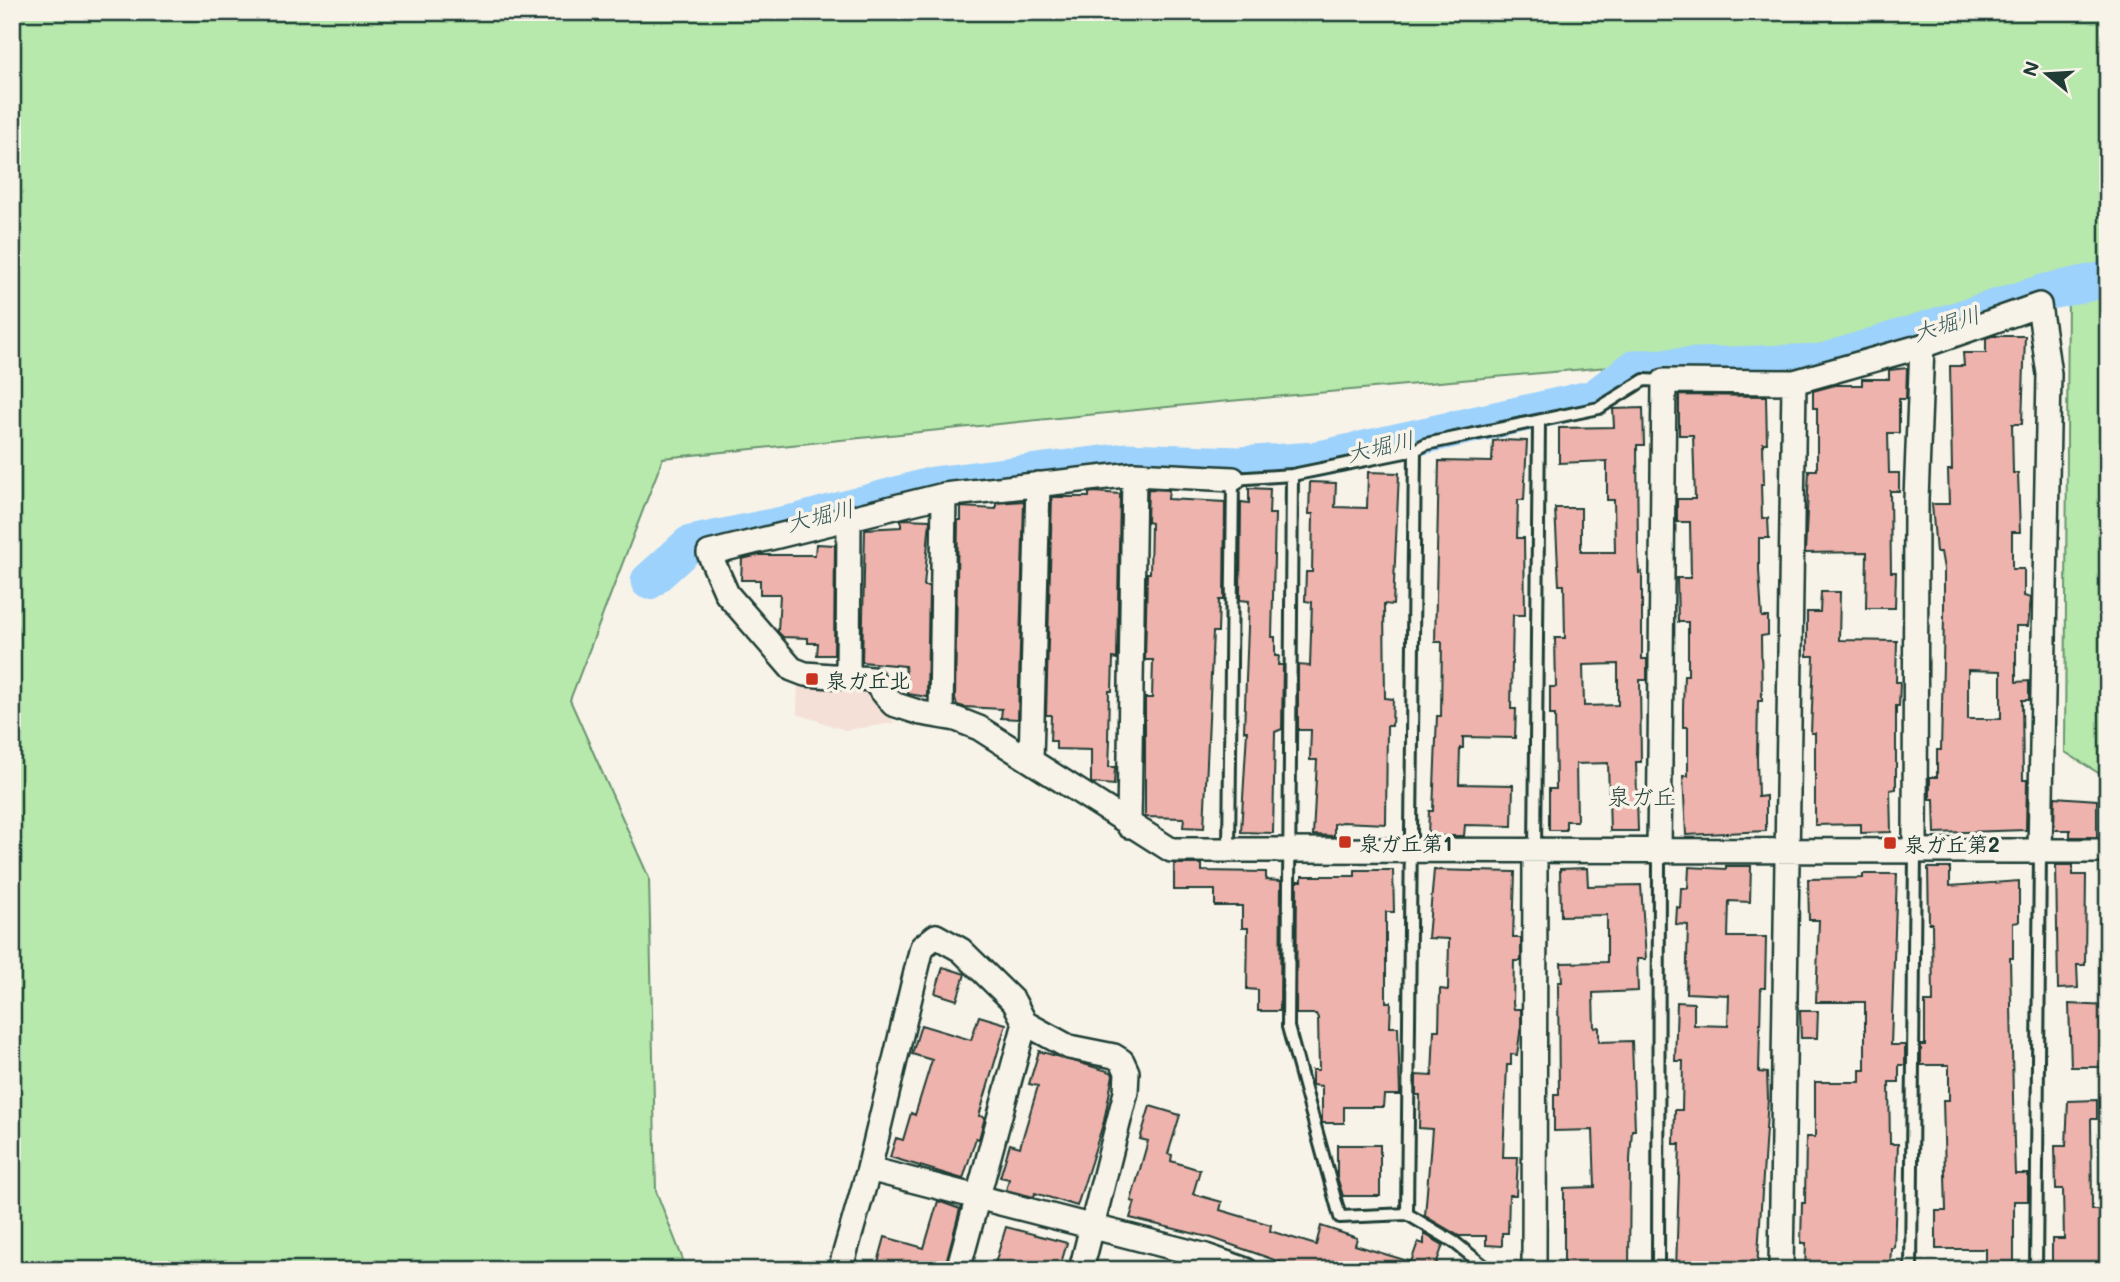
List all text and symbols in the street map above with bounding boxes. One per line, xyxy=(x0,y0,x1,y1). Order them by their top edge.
north arrow xyxy=(2011,38,2082,108)
text: N xyxy=(2016,58,2044,79)
water label: 大堀川 xyxy=(1909,299,1983,347)
water label: 大堀川 xyxy=(1343,424,1417,468)
water label: 大堀川 xyxy=(783,492,857,538)
place label: 泉ガ丘北 xyxy=(826,666,910,693)
marker: 泉ガ丘北 xyxy=(804,671,820,687)
district label: 泉ガ丘 xyxy=(1608,781,1677,811)
place label: 泉ガ丘第1 xyxy=(1359,829,1452,856)
place label: 泉ガ丘第2 xyxy=(1904,830,2000,857)
marker: 泉ガ丘第1 xyxy=(1337,834,1353,850)
marker: 泉ガ丘第2 xyxy=(1882,835,1898,851)

